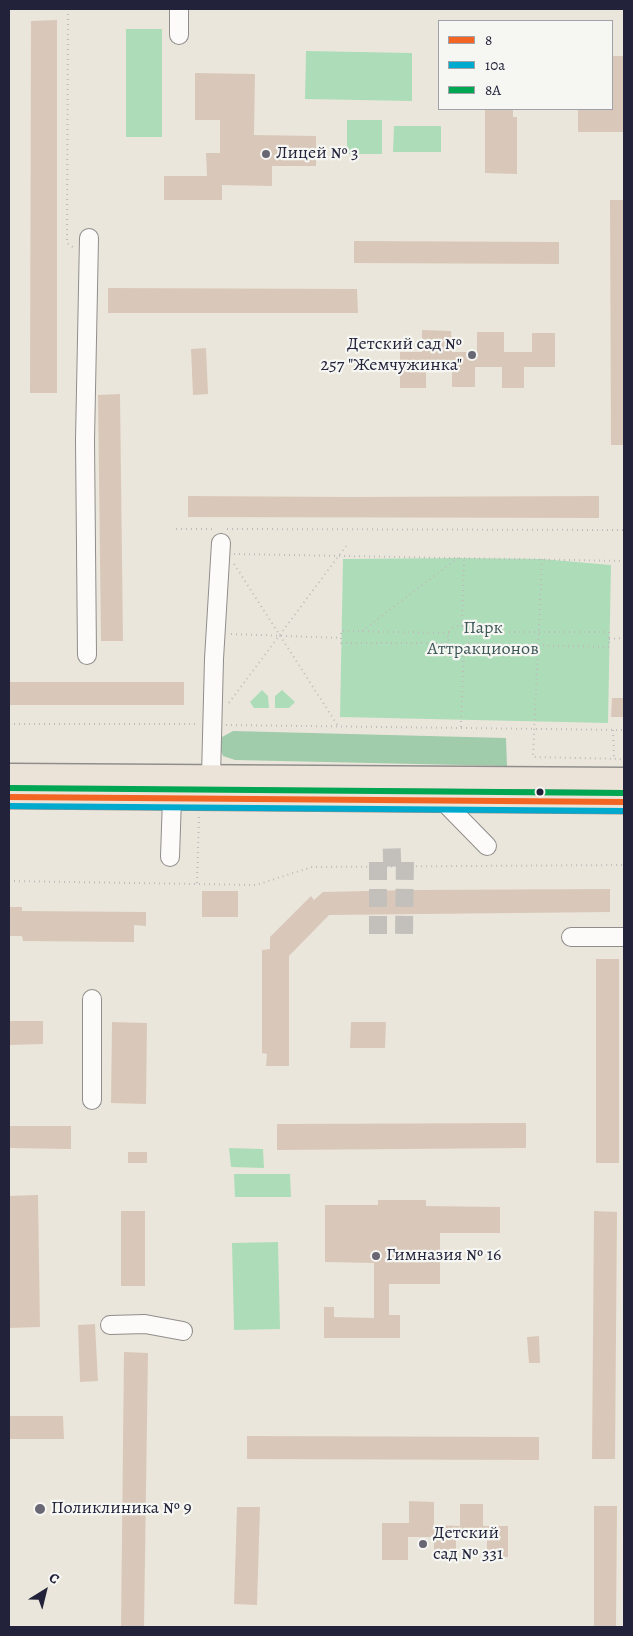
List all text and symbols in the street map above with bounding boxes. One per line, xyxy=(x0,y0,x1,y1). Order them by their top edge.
legend xyxy=(438,20,613,110)
text: 8 xyxy=(485,30,492,50)
text: 10а xyxy=(485,55,505,75)
text: 8А xyxy=(485,80,501,100)
place label: Лицей № 3 xyxy=(276,143,359,165)
marker: Лицей № 3 xyxy=(260,148,272,160)
place label: Детский сад № 257 "Жемчужинка" xyxy=(321,334,462,376)
marker: Детский сад № 257 "Жемчужинка" xyxy=(466,349,478,361)
park label: Парк Аттракционов xyxy=(427,618,539,660)
unlabelled marker xyxy=(535,787,545,797)
place label: Гимназия № 16 xyxy=(386,1245,501,1267)
marker: Гимназия № 16 xyxy=(370,1250,382,1262)
place label: Поликлиника № 9 xyxy=(51,1498,192,1520)
marker: Поликлиника № 9 xyxy=(33,1502,47,1516)
place label: Детский сад № 331 xyxy=(433,1523,503,1566)
marker: Детский сад № 331 xyxy=(417,1538,429,1550)
north arrow xyxy=(20,1566,70,1616)
text: С xyxy=(45,1568,63,1589)

